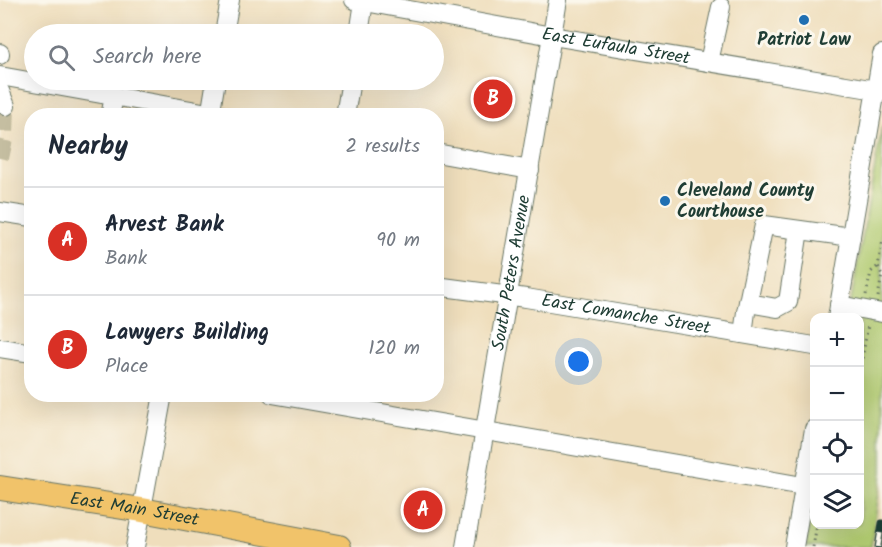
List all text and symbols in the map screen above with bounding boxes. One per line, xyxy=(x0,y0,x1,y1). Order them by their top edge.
marker: Patriot Law xyxy=(797,13,811,27)
street label: East Eufaula Street xyxy=(539,20,693,73)
search box xyxy=(24,24,444,90)
place label: Patriot Law xyxy=(757,26,851,55)
text: Search here xyxy=(93,40,201,75)
icon: search xyxy=(45,41,78,74)
pin: B xyxy=(474,76,512,122)
text: Nearby xyxy=(48,126,128,168)
text: 2 results xyxy=(345,131,420,163)
place label: Cleveland County Courthouse xyxy=(677,177,815,227)
street label: South Peters Avenue xyxy=(484,193,539,353)
marker: Cleveland County Courthouse xyxy=(658,194,672,208)
text: Arvest Bank xyxy=(105,208,224,243)
text: A xyxy=(61,225,74,257)
text: 90 m xyxy=(376,225,420,257)
text: Bank xyxy=(105,243,147,275)
street label: East Comanche Street xyxy=(539,286,714,343)
map controls xyxy=(810,313,864,529)
button: + xyxy=(810,313,864,367)
text: Lawyers Building xyxy=(105,316,269,351)
text: B xyxy=(61,333,74,365)
text: 120 m xyxy=(368,333,420,365)
your location xyxy=(564,347,593,376)
text: Place xyxy=(105,351,148,383)
button: − xyxy=(810,367,864,421)
button: locate xyxy=(810,421,864,475)
button: layers xyxy=(810,475,864,529)
street label: East Main Street xyxy=(68,485,202,535)
pin: A xyxy=(404,488,442,532)

